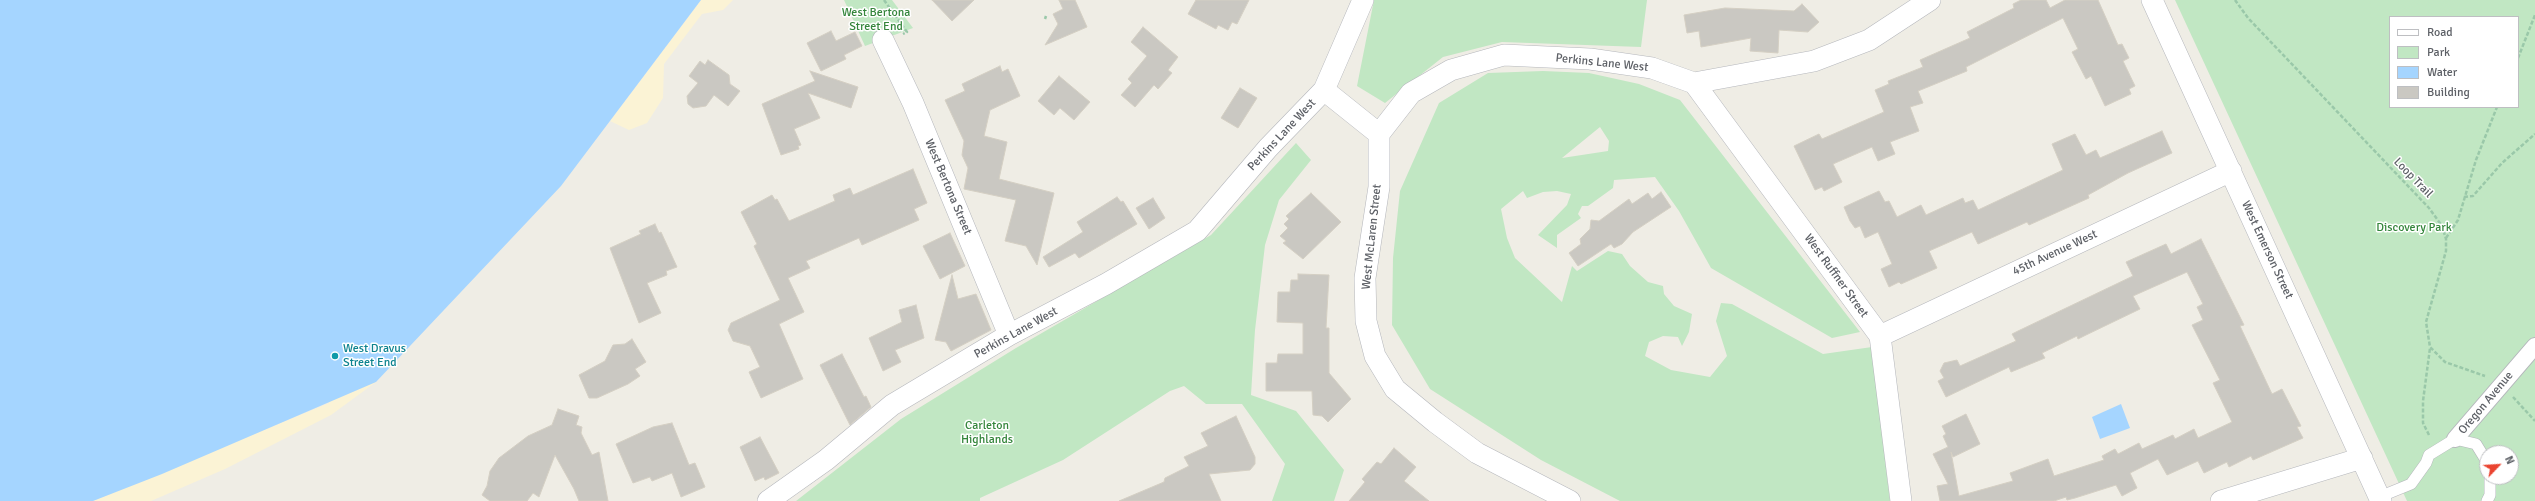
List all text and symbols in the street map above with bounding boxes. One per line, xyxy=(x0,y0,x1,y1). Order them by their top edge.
park label: West Bertona Street End xyxy=(842,6,910,34)
legend xyxy=(2389,16,2519,108)
text: Road xyxy=(2427,25,2453,40)
text: Park xyxy=(2427,45,2450,60)
street label: Perkins Lane West xyxy=(1555,51,1649,75)
text: Water xyxy=(2427,65,2457,80)
text: Building xyxy=(2427,85,2470,100)
street label: Perkins Lane West xyxy=(1245,96,1319,174)
street label: West Bertona Street xyxy=(921,137,975,237)
street label: Loop Trail xyxy=(2390,155,2436,201)
street label: West McLaren Street xyxy=(1359,184,1385,290)
street label: West Emerson Street xyxy=(2238,199,2296,301)
park label: Discovery Park xyxy=(2376,221,2452,235)
street label: 45th Avenue West xyxy=(2010,227,2100,279)
street label: West Ruffner Street xyxy=(1801,231,1871,321)
street label: Perkins Lane West xyxy=(972,304,1060,362)
place label: West Dravus Street End xyxy=(343,342,406,370)
marker: West Dravus Street End xyxy=(330,351,340,361)
street label: Oregon Avenue xyxy=(2456,369,2516,437)
park label: Carleton Highlands xyxy=(961,419,1013,447)
north arrow xyxy=(2479,445,2519,485)
text: N xyxy=(2502,454,2517,466)

